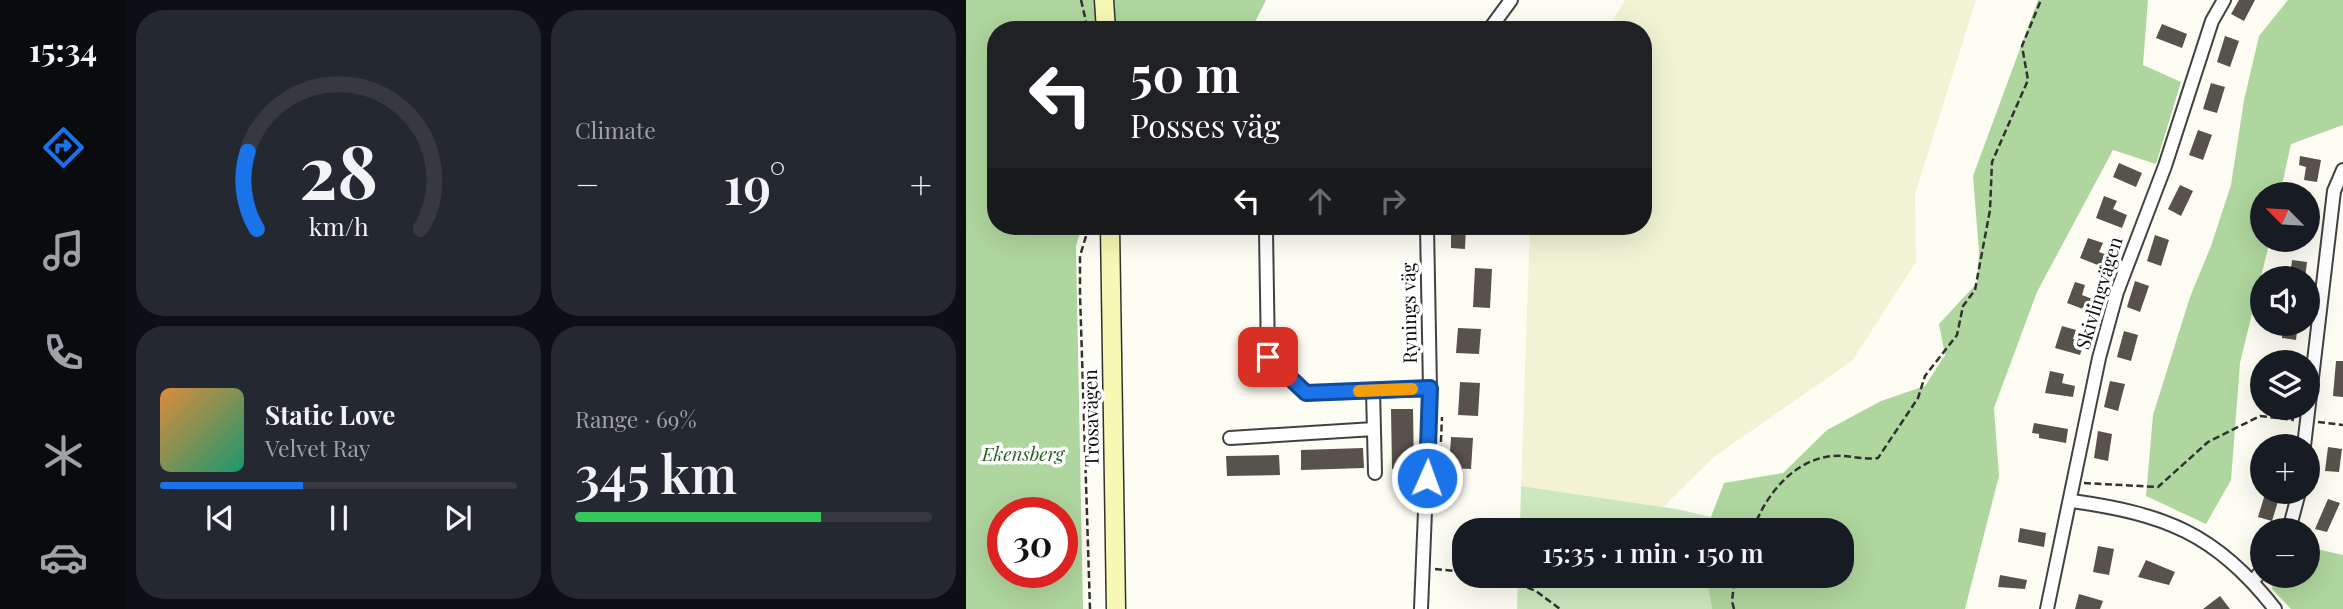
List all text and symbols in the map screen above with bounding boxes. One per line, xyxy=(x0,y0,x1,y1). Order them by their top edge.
text: 15:34 xyxy=(29,27,97,70)
text: 50 m xyxy=(1130,40,1240,105)
icon: left xyxy=(1015,49,1106,140)
text: Posses väg xyxy=(1130,103,1280,146)
text: Climate xyxy=(575,114,656,145)
text: 28 xyxy=(299,120,378,217)
icon: directions xyxy=(39,123,88,172)
text: 19° xyxy=(723,149,786,218)
text: − xyxy=(575,158,600,209)
text: + xyxy=(910,158,932,209)
icon: left xyxy=(1228,182,1266,220)
icon: ahead xyxy=(1301,182,1339,220)
icon: right xyxy=(1374,182,1412,220)
north arrow xyxy=(2250,182,2320,252)
map controls xyxy=(2250,182,2320,588)
text: km/h xyxy=(309,209,369,242)
icon: music xyxy=(39,226,88,275)
street label: Skivlingvägen xyxy=(2069,233,2128,352)
street label: Rynings väg xyxy=(1394,262,1422,364)
button: sound xyxy=(2250,266,2320,336)
pin xyxy=(1238,327,1298,387)
icon: phone xyxy=(39,328,88,377)
icon: arrive xyxy=(1249,338,1287,376)
button: layers xyxy=(2250,350,2320,420)
street label: Trosavägen xyxy=(1076,368,1104,467)
text: Static Love xyxy=(265,397,395,432)
text: Range · 69% xyxy=(575,403,697,434)
icon: climate xyxy=(39,431,88,480)
text: Velvet Ray xyxy=(265,432,370,463)
button: + xyxy=(2250,434,2320,504)
text: 345 km xyxy=(575,438,737,507)
park label: Ekensberg xyxy=(981,440,1066,466)
position arrow xyxy=(1390,441,1464,515)
speed limit sign: 30 xyxy=(987,497,1078,588)
icon: previous xyxy=(201,499,239,537)
icon: pause xyxy=(320,499,358,537)
icon: next xyxy=(439,499,477,537)
button: − xyxy=(2250,518,2320,588)
icon: car xyxy=(39,533,88,582)
text: 15:35 · 1 min · 150 m xyxy=(1542,535,1764,570)

